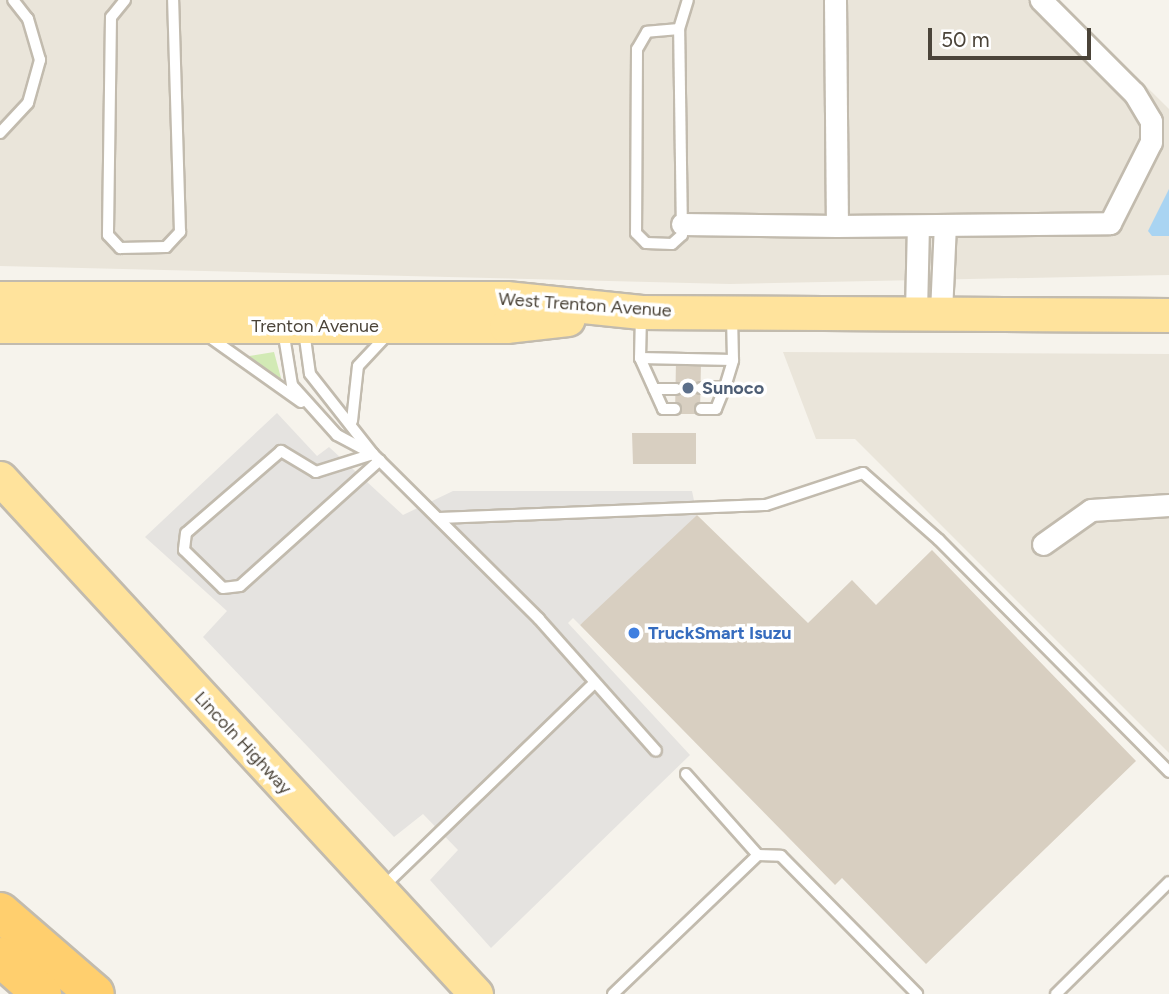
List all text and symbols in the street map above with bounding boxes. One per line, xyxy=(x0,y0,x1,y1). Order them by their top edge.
scale bar xyxy=(931,14,1094,58)
text: 50 m xyxy=(941,27,990,52)
street label: West Trenton Avenue xyxy=(498,288,672,322)
street label: Trenton Avenue xyxy=(251,315,379,337)
place label: Sunoco xyxy=(702,377,764,399)
marker: Sunoco xyxy=(680,380,696,396)
place label: TruckSmart Isuzu xyxy=(648,622,792,644)
marker: TruckSmart Isuzu xyxy=(626,625,642,641)
street label: Lincoln Highway xyxy=(190,687,296,799)

